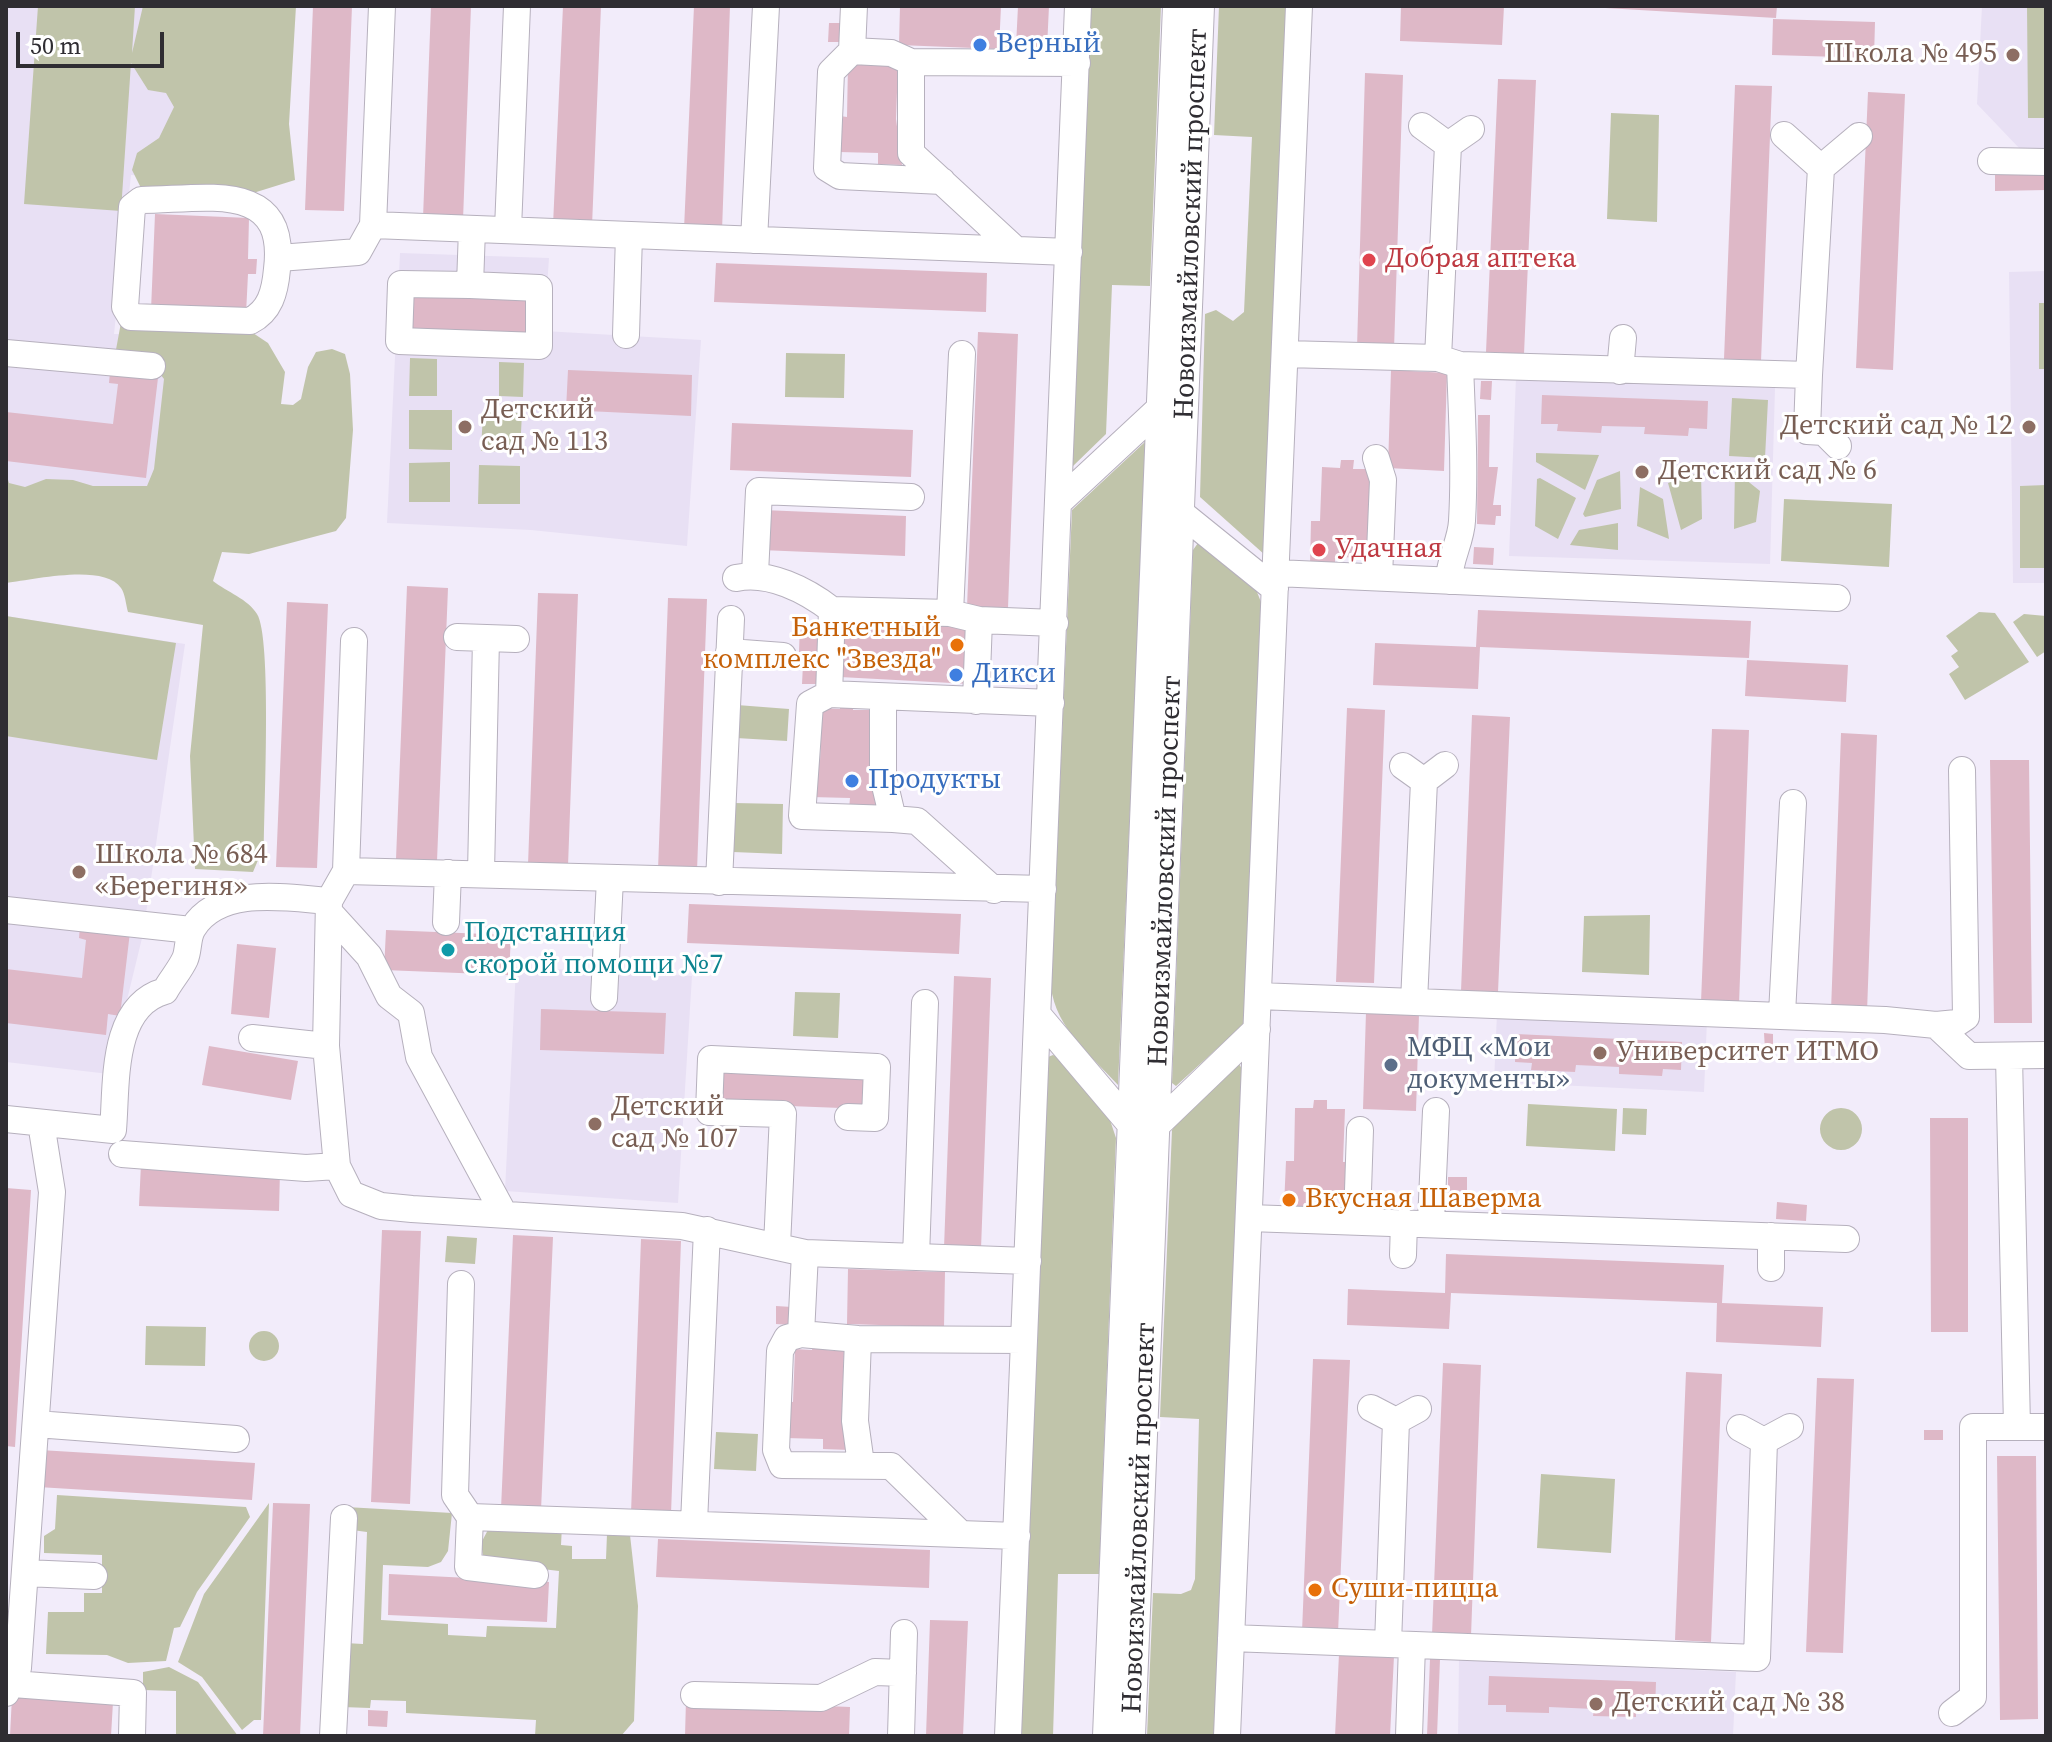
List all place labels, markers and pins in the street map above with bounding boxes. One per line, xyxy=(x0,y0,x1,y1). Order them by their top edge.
place label: Верный xyxy=(996,28,1101,62)
marker: Верный xyxy=(971,36,989,54)
place label: Школа № 495 xyxy=(1824,38,1997,72)
marker: Школа № 495 xyxy=(2004,46,2022,64)
place label: Добрая аптека xyxy=(1385,243,1576,277)
marker: Добрая аптека xyxy=(1360,251,1378,269)
place label: Детский сад № 113 xyxy=(481,394,608,460)
place label: Детский сад № 12 xyxy=(1780,410,2013,444)
marker: Детский сад № 113 xyxy=(456,418,474,436)
marker: Детский сад № 12 xyxy=(2020,418,2038,436)
place label: Детский сад № 6 xyxy=(1658,455,1877,489)
marker: Детский сад № 6 xyxy=(1633,463,1651,481)
place label: Удачная xyxy=(1335,533,1443,567)
marker: Удачная xyxy=(1310,541,1328,559)
place label: Банкетный комплекс "Звезда" xyxy=(703,612,941,678)
marker: Банкетный комплекс "Звезда" xyxy=(948,636,966,654)
place label: Дикси xyxy=(972,658,1056,692)
marker: Дикси xyxy=(947,666,965,684)
place label: Продукты xyxy=(868,764,1001,798)
marker: Продукты xyxy=(843,772,861,790)
place label: Школа № 684 «Берегиня» xyxy=(95,839,268,905)
marker: Школа № 684 «Берегиня» xyxy=(70,863,88,881)
place label: Подстанция скорой помощи №7 xyxy=(464,917,723,983)
marker: Подстанция скорой помощи №7 xyxy=(439,941,457,959)
place label: МФЦ «Мои документы» xyxy=(1407,1032,1570,1098)
place label: Университет ИТМО xyxy=(1616,1036,1879,1070)
marker: Университет ИТМО xyxy=(1591,1044,1609,1062)
marker: МФЦ «Мои документы» xyxy=(1382,1056,1400,1074)
place label: Детский сад № 107 xyxy=(611,1091,738,1157)
marker: Детский сад № 107 xyxy=(586,1115,604,1133)
place label: Вкусная Шаверма xyxy=(1305,1183,1542,1217)
marker: Вкусная Шаверма xyxy=(1280,1191,1298,1209)
place label: Суши-пицца xyxy=(1331,1573,1498,1607)
marker: Суши-пицца xyxy=(1306,1581,1324,1599)
place label: Детский сад № 38 xyxy=(1612,1687,1845,1721)
marker: Детский сад № 38 xyxy=(1587,1695,1605,1713)

